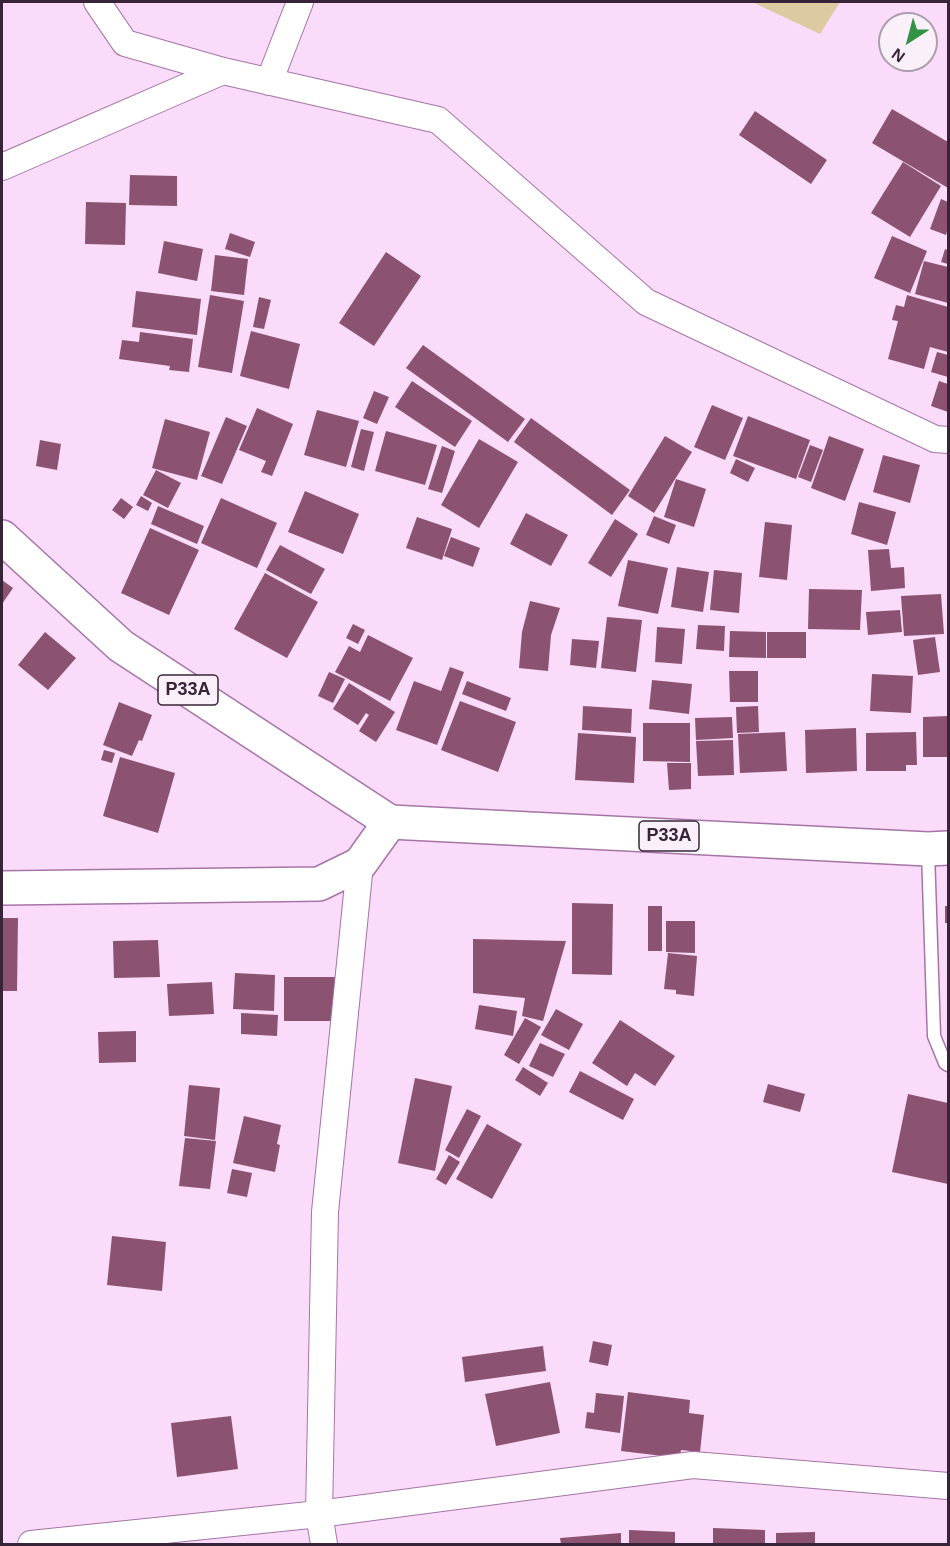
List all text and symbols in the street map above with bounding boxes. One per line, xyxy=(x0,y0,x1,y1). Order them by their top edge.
north arrow xyxy=(878,12,938,72)
text: N xyxy=(889,45,908,66)
road number: P33A xyxy=(158,675,218,705)
road number: P33A xyxy=(639,821,699,851)

